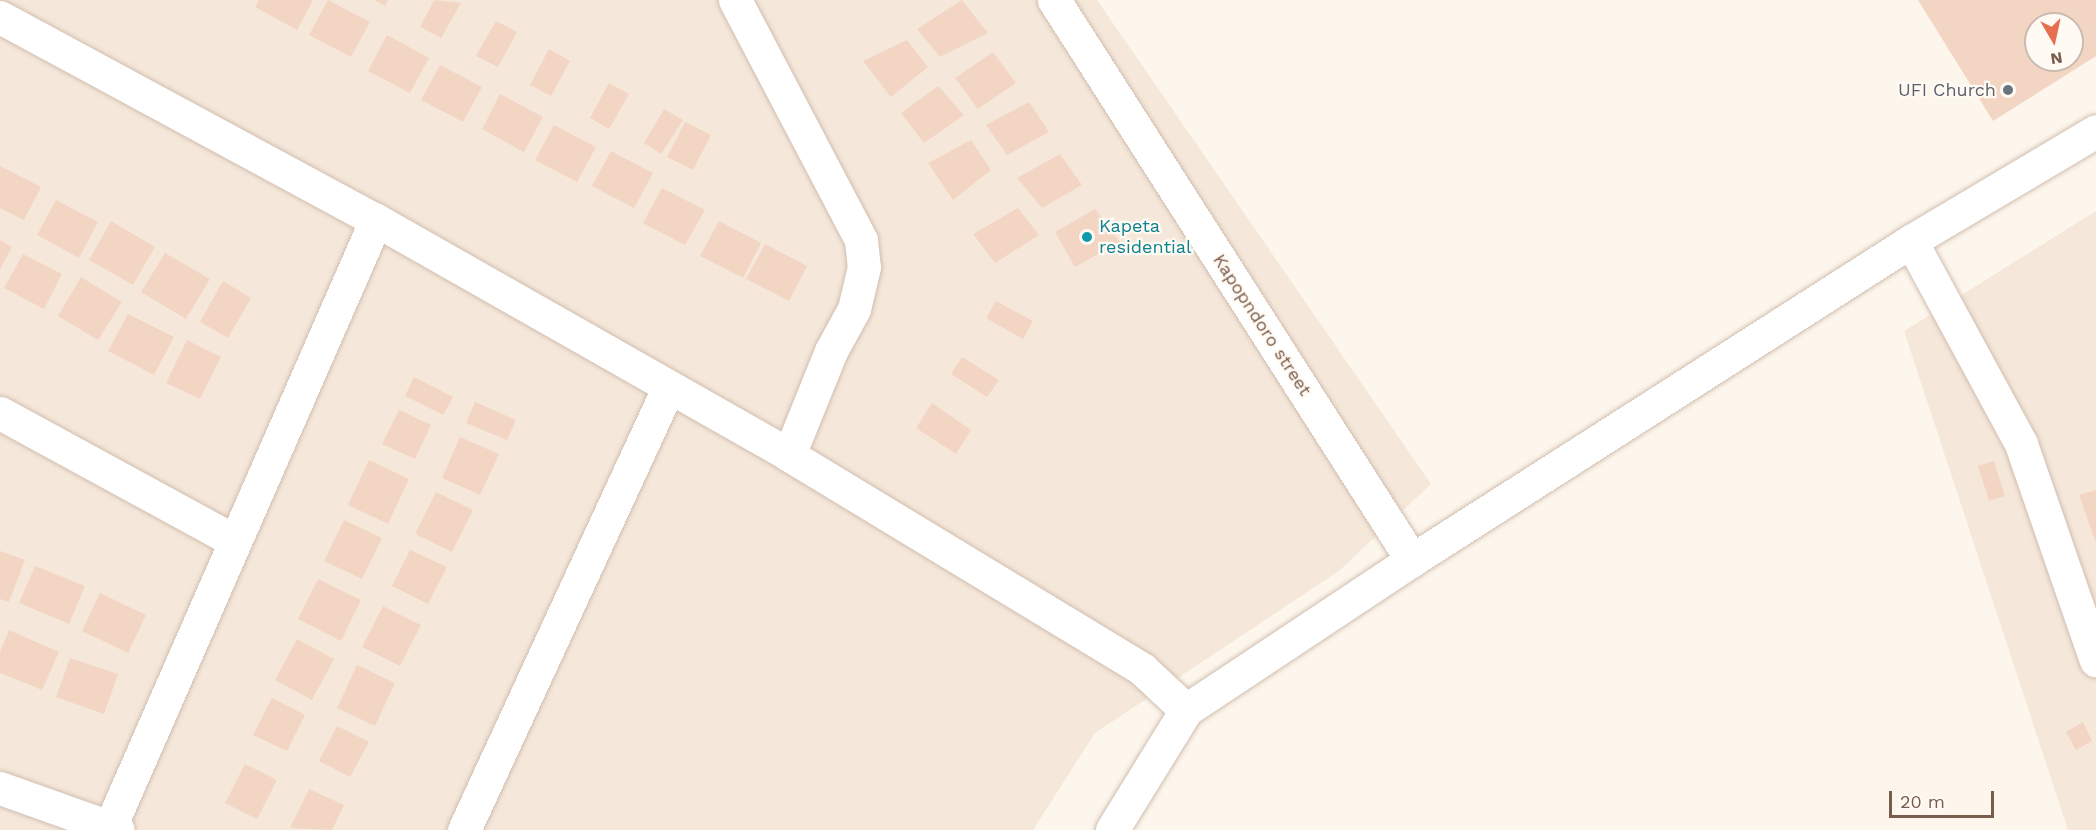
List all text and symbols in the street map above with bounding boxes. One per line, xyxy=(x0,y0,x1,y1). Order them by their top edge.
north arrow xyxy=(2024,12,2084,72)
text: N xyxy=(2049,48,2064,69)
place label: UFI Church xyxy=(1898,79,1996,101)
marker: UFI Church xyxy=(2001,83,2015,97)
place label: Kapeta residential xyxy=(1099,216,1191,258)
marker: Kapeta residential xyxy=(1080,230,1094,244)
street label: Kapopndoro street xyxy=(1208,250,1316,400)
scale bar xyxy=(1892,779,1997,817)
text: 20 m xyxy=(1900,791,1945,812)

